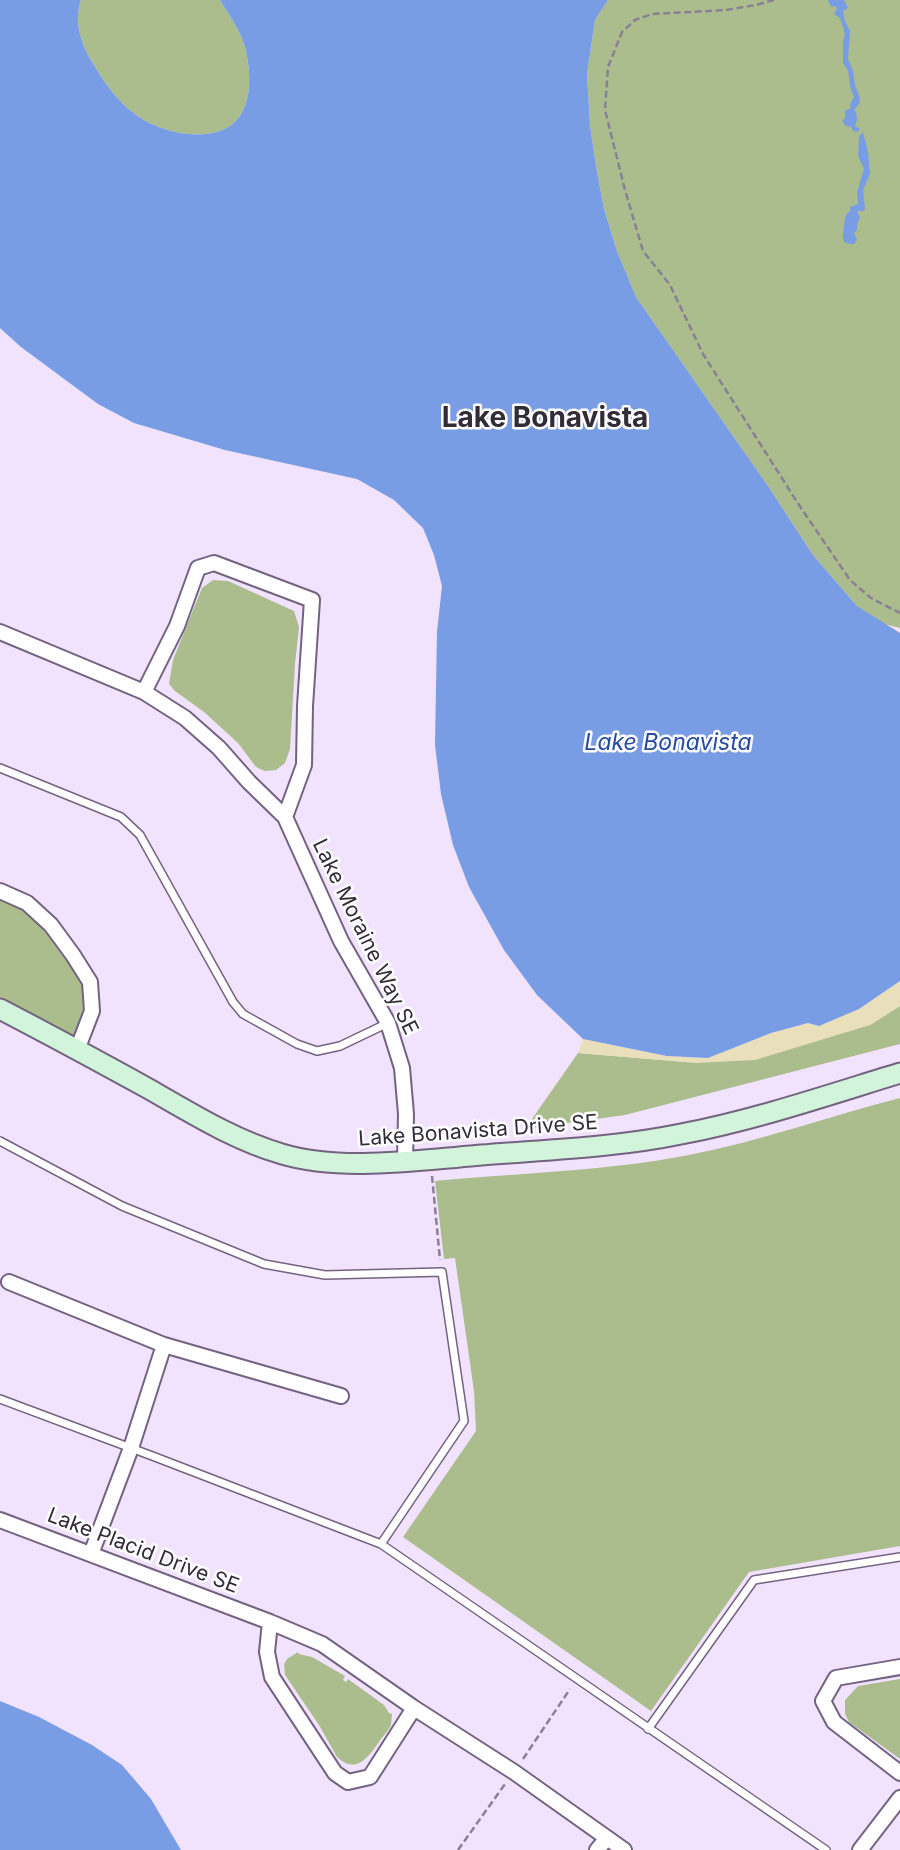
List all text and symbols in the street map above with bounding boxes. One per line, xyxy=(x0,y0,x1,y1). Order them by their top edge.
district label: Lake Bonavista xyxy=(442,402,648,436)
water label: Lake Bonavista xyxy=(584,729,752,757)
street label: Lake Moraine Way SE xyxy=(307,835,423,1039)
street label: Lake Bonavista Drive SE xyxy=(357,1110,599,1152)
street label: Lake Placid Drive SE xyxy=(44,1503,242,1599)

